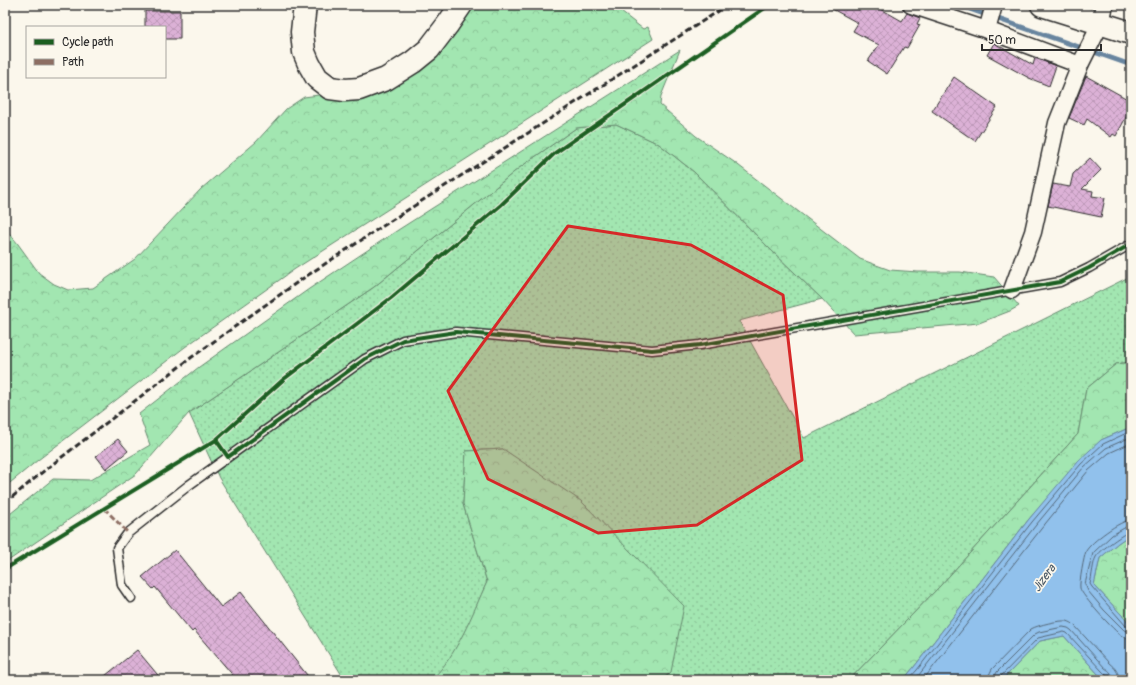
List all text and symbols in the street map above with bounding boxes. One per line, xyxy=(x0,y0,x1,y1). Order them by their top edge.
legend xyxy=(26,26,166,78)
scale bar xyxy=(982,26,1101,52)
text: 50 m xyxy=(988,33,1016,48)
text: Cycle path xyxy=(62,35,114,50)
text: Path xyxy=(62,55,84,70)
water label: Jizera xyxy=(1030,561,1060,595)

